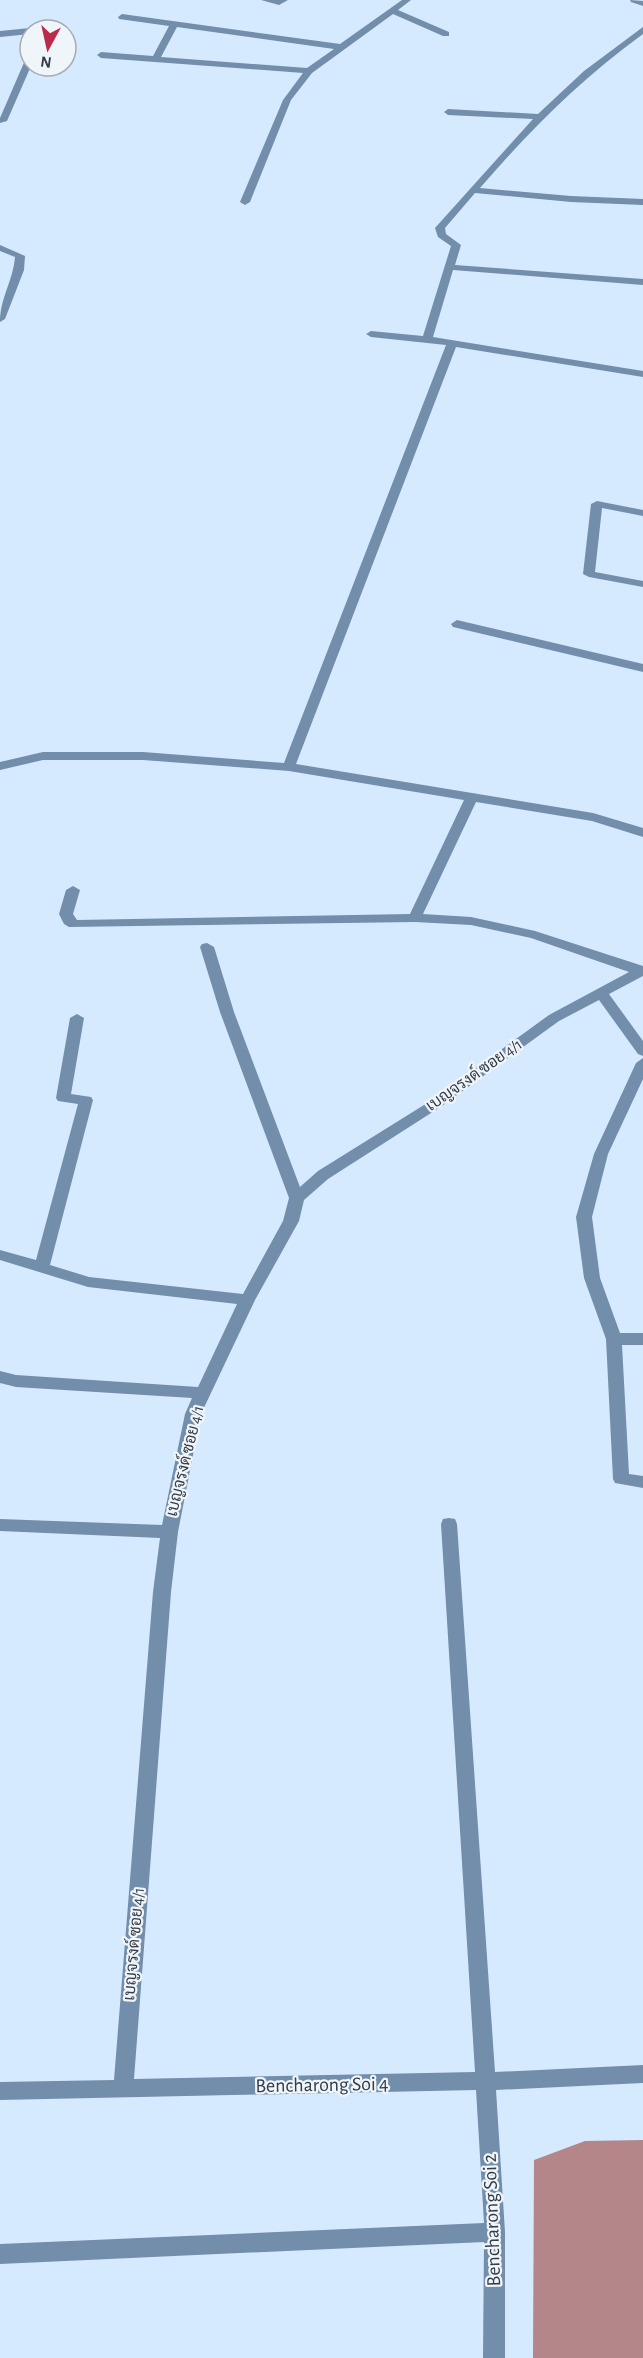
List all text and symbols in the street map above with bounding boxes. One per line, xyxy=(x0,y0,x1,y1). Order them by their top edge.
north arrow xyxy=(18,18,78,78)
text: N xyxy=(39,53,53,71)
street label: เบญจรงด์ ซอย 4/1 xyxy=(420,1032,526,1115)
street label: เบญจรงด์ ซอย 4/1 xyxy=(159,1403,207,1518)
street label: เบญจรงด์ ซอย 4/1 xyxy=(116,1886,148,2001)
street label: Bencharong Soi 4 xyxy=(255,2074,389,2096)
street label: Bencharong Soi 2 xyxy=(480,2153,504,2287)

